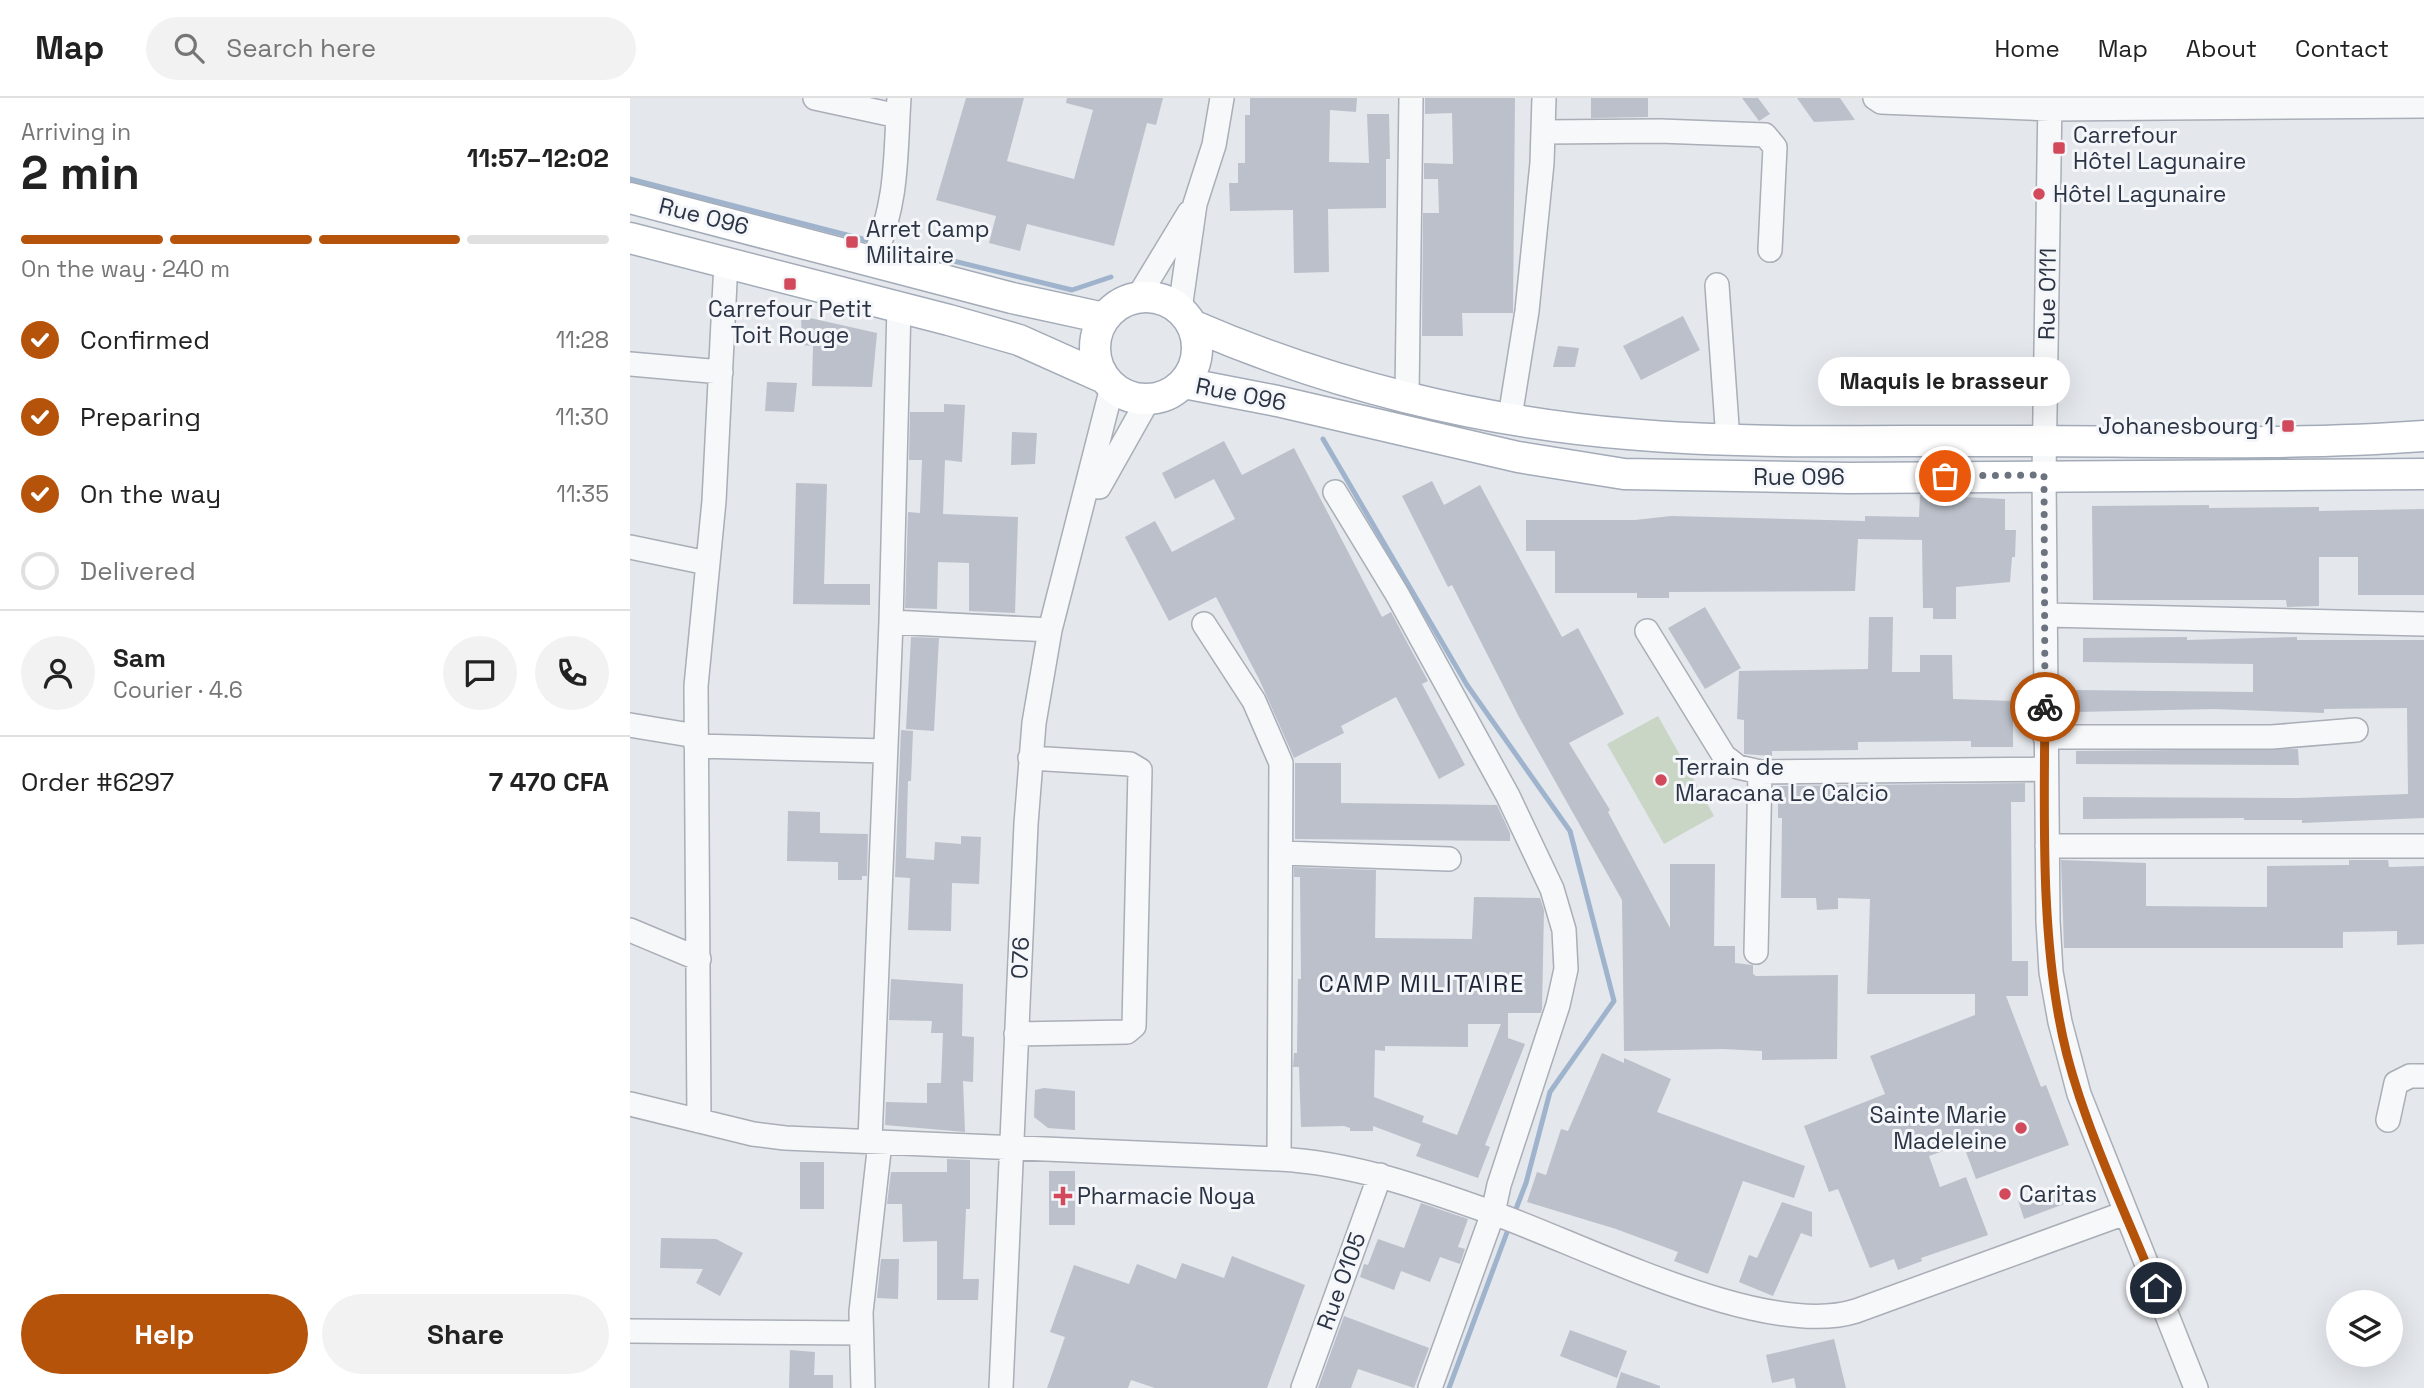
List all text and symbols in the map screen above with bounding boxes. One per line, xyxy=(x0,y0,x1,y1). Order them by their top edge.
search box xyxy=(146,17,636,80)
text: Map xyxy=(35,27,104,69)
icon: search xyxy=(170,29,208,67)
text: Search here xyxy=(226,31,376,65)
text: Home xyxy=(1994,33,2060,64)
text: Map xyxy=(2098,33,2148,64)
text: About xyxy=(2186,33,2257,64)
text: Contact xyxy=(2295,33,2389,64)
text: Arriving in xyxy=(21,117,131,147)
place label: Carrefour Hôtel Lagunaire xyxy=(2073,120,2246,176)
marker: Carrefour Hôtel Lagunaire xyxy=(2051,140,2067,156)
text: 11:57–12:02 xyxy=(467,141,609,175)
text: 2 min xyxy=(21,144,140,202)
place label: Hôtel Lagunaire xyxy=(2053,179,2226,209)
marker: Hôtel Lagunaire xyxy=(2031,186,2047,202)
street label: Rue O96 xyxy=(656,190,752,242)
place label: Arret Camp Militaire xyxy=(866,214,990,270)
marker: Arret Camp Militaire xyxy=(844,234,860,250)
street label: Rue O111 xyxy=(2031,248,2063,340)
text: On the way · 240 m xyxy=(21,254,230,284)
marker: Carrefour Petit Toit Rouge xyxy=(782,276,798,292)
place label: Carrefour Petit Toit Rouge xyxy=(708,294,872,350)
icon: check xyxy=(21,321,59,359)
text: Confirmed xyxy=(80,323,210,357)
text: 11:28 xyxy=(556,325,609,355)
callout: Maquis le brasseur xyxy=(1819,357,2071,406)
text: Maquis le brasseur xyxy=(1840,366,2048,396)
street label: Rue O96 xyxy=(1193,371,1289,417)
icon: check xyxy=(21,398,59,436)
text: Preparing xyxy=(80,400,201,434)
text: 11:30 xyxy=(555,402,609,432)
place label: Johanesbourg 1 xyxy=(2098,411,2274,441)
marker: Johanesbourg 1 xyxy=(2280,418,2296,434)
pin xyxy=(1915,446,1975,506)
icon: bag xyxy=(1926,457,1964,495)
street label: Rue O96 xyxy=(1753,462,1845,492)
icon: check xyxy=(21,475,59,513)
text: On the way xyxy=(80,477,221,511)
text: 11:35 xyxy=(556,479,609,509)
text: Delivered xyxy=(80,554,196,588)
button: person xyxy=(21,636,95,710)
button: chat xyxy=(443,636,517,710)
button: phone xyxy=(535,636,609,710)
text: Sam xyxy=(113,641,166,675)
courier xyxy=(2010,672,2080,742)
text: Courier · 4.6 xyxy=(113,675,243,705)
icon: bike xyxy=(2026,688,2064,726)
place label: Terrain de Maracana Le Calcio xyxy=(1675,752,1889,808)
text: Order #6297 xyxy=(21,765,174,799)
text: 7 470 CFA xyxy=(489,765,609,799)
marker: Terrain de Maracana Le Calcio xyxy=(1653,772,1669,788)
street label: O76 xyxy=(1004,936,1036,980)
district label: CAMP MILITAIRE xyxy=(1318,968,1526,999)
place label: Sainte Marie Madeleine xyxy=(1870,1100,2007,1156)
marker: Sainte Marie Madeleine xyxy=(2013,1120,2029,1136)
place label: Caritas xyxy=(2019,1179,2097,1209)
place label: Pharmacie Noya xyxy=(1077,1181,1255,1211)
marker: Caritas xyxy=(1997,1186,2013,1202)
marker: Pharmacie Noya xyxy=(1055,1188,1071,1204)
street label: Rue O105 xyxy=(1310,1228,1372,1334)
pin xyxy=(2126,1258,2186,1318)
icon: home xyxy=(2137,1269,2175,1307)
map controls xyxy=(2326,1290,2403,1367)
button: layers xyxy=(2326,1290,2403,1367)
button: Help xyxy=(21,1294,308,1374)
button: Share xyxy=(322,1294,609,1374)

